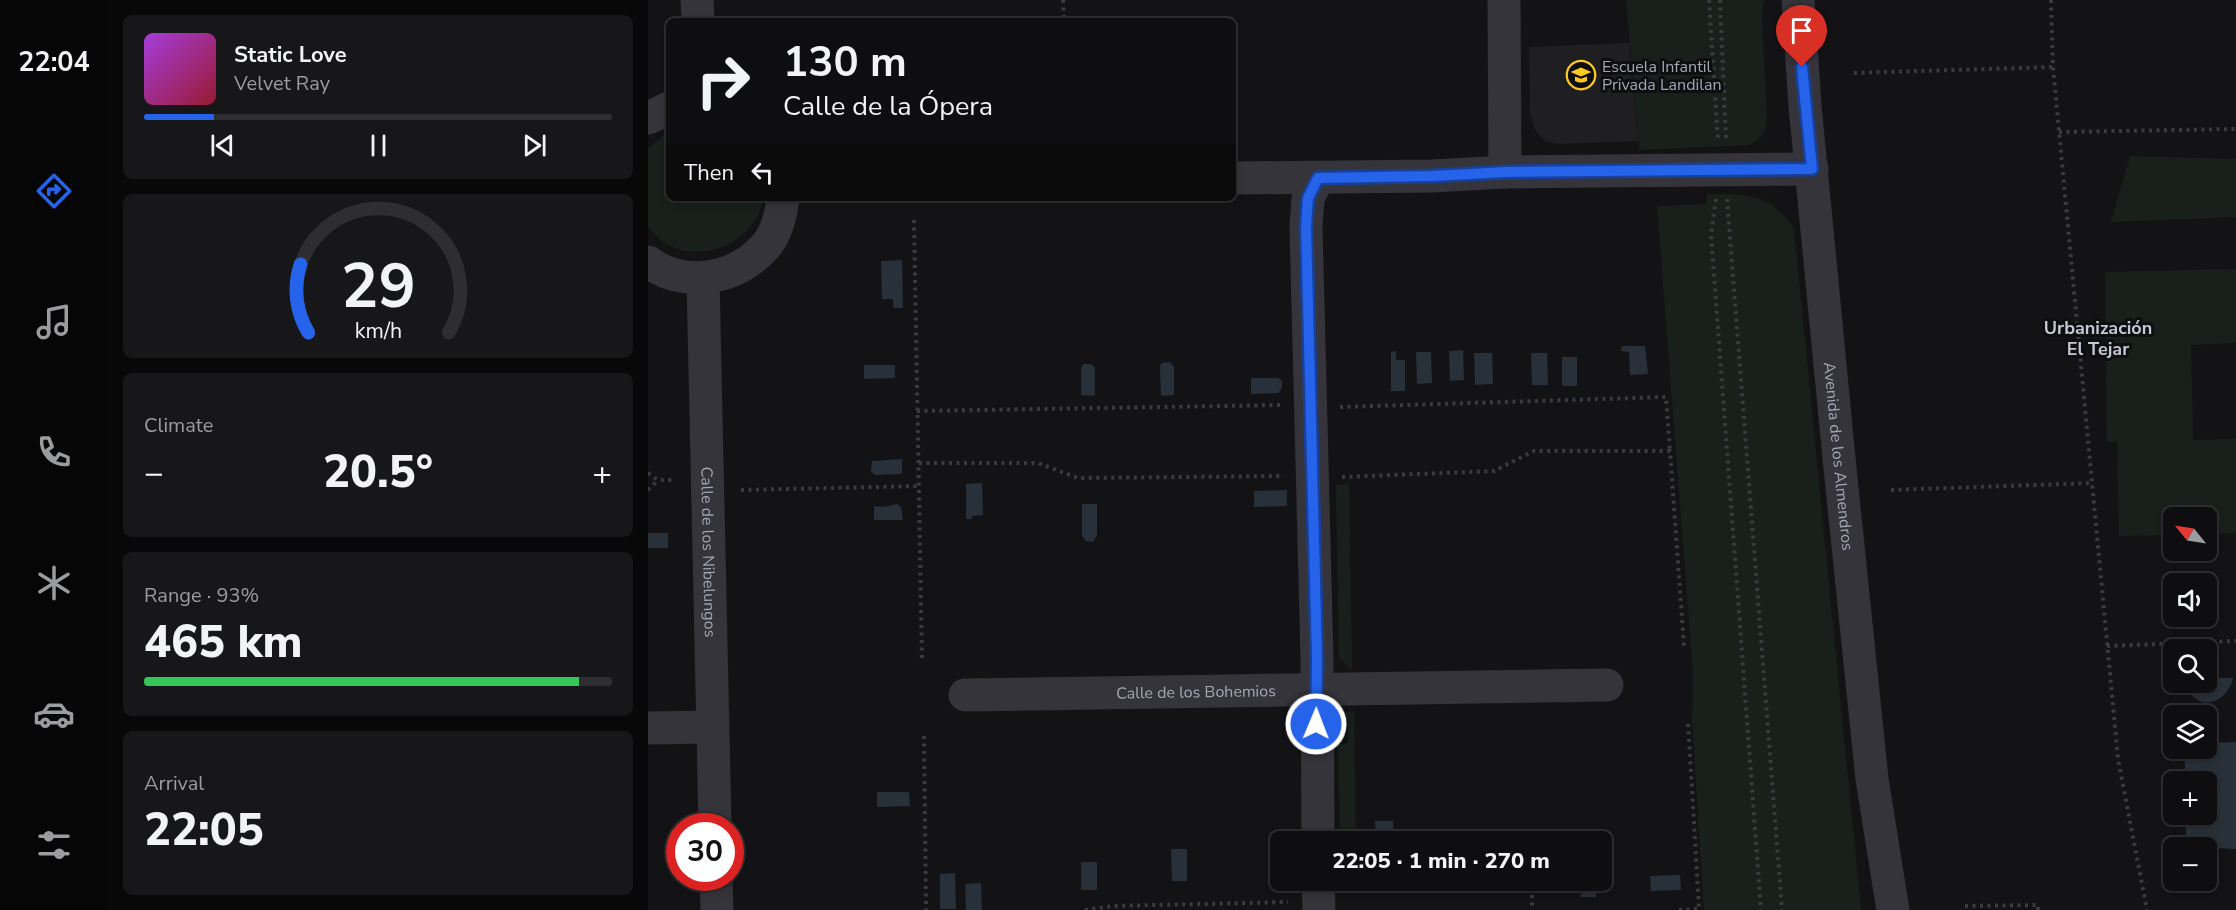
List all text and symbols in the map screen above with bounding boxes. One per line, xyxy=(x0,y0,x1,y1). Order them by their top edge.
pin xyxy=(1776,5,1827,67)
icon: arrive xyxy=(1785,14,1818,47)
text: 130 m xyxy=(783,34,907,91)
text: Static Love xyxy=(234,40,347,70)
icon: right xyxy=(684,42,762,120)
text: 22:04 xyxy=(18,44,90,81)
place label: Escuela Infantil Privada Landilan xyxy=(1602,56,1722,96)
school or university icon: Escuela Infantil Privada Landilan xyxy=(1565,59,1597,91)
text: Velvet Ray xyxy=(234,70,330,97)
text: Calle de la Ópera xyxy=(783,88,993,125)
icon: previous xyxy=(206,129,239,162)
icon: pause xyxy=(362,129,395,162)
icon: next xyxy=(518,129,551,162)
icon: left xyxy=(746,156,779,189)
text: Then xyxy=(684,158,734,188)
icon: directions xyxy=(33,170,75,212)
text: 29 xyxy=(341,244,415,329)
icon: music xyxy=(33,301,75,343)
text: km/h xyxy=(354,316,402,346)
district label: Urbanización El Tejar xyxy=(2044,316,2152,361)
street label: Avenida de los Almendros xyxy=(1818,361,1858,552)
text: Climate xyxy=(144,412,213,439)
icon: phone xyxy=(33,431,75,473)
text: 20.5° xyxy=(323,442,433,503)
text: − xyxy=(144,451,164,496)
text: + xyxy=(592,451,612,496)
street label: Calle de los Nibelungos xyxy=(695,466,721,637)
north arrow xyxy=(2163,507,2217,561)
map controls xyxy=(2163,507,2217,891)
icon: climate xyxy=(33,562,75,604)
button: sound xyxy=(2163,573,2217,627)
text: Range · 93% xyxy=(144,582,259,609)
text: 465 km xyxy=(144,612,303,673)
button: search xyxy=(2163,639,2217,693)
street label: Calle de los Bohemios xyxy=(1116,680,1276,705)
position arrow xyxy=(1284,692,1348,756)
icon: car xyxy=(33,693,75,735)
button: layers xyxy=(2163,705,2217,759)
text: Arrival xyxy=(144,770,204,797)
button: + xyxy=(2163,771,2217,825)
text: 22:05 xyxy=(144,800,264,861)
speed limit sign: 30 xyxy=(666,813,744,891)
icon: filters xyxy=(33,824,75,866)
button: − xyxy=(2163,837,2217,891)
text: 22:05 · 1 min · 270 m xyxy=(1332,846,1550,876)

